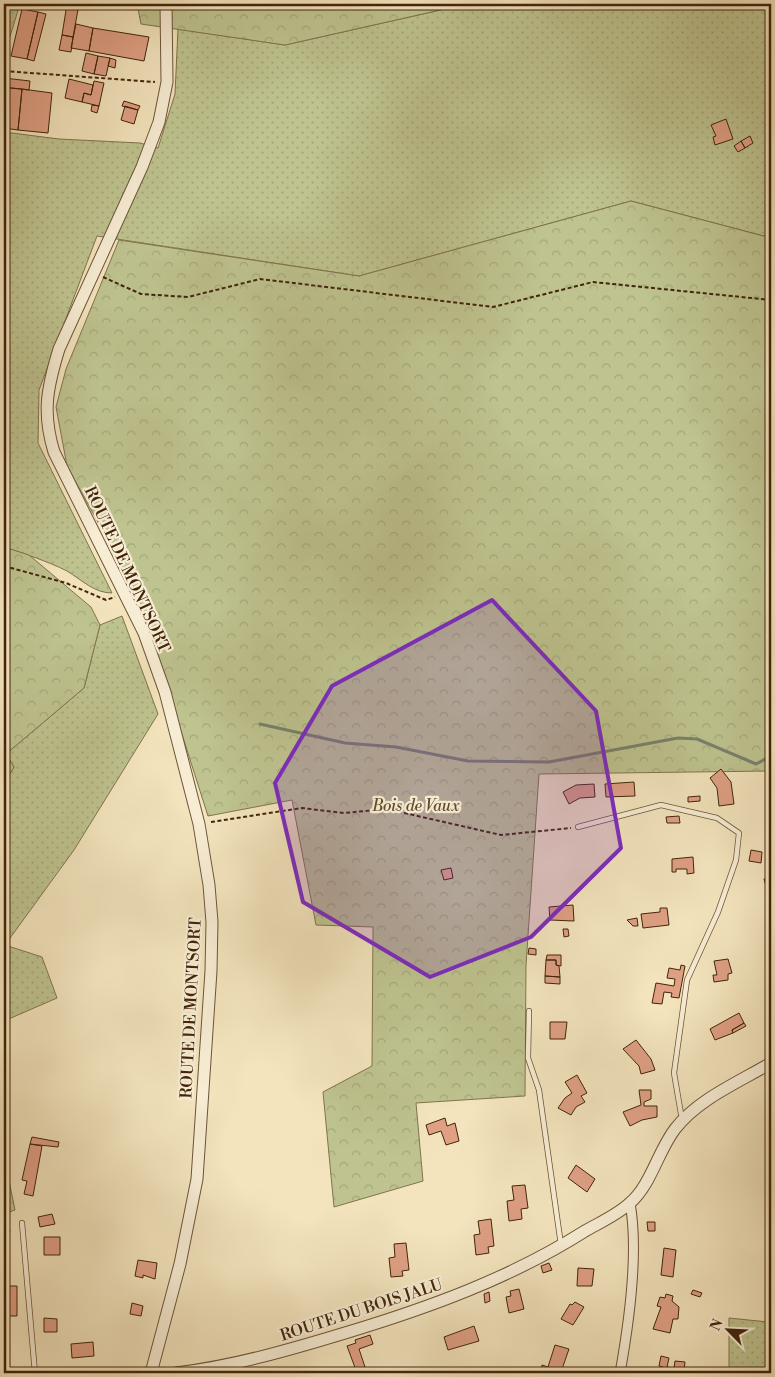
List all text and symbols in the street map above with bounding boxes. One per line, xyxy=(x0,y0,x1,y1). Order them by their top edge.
street label: ROUTE DE MONTSORT xyxy=(80,483,174,656)
park label: Bois de Vaux xyxy=(371,796,460,816)
street label: ROUTE DE MONTSORT xyxy=(176,917,206,1099)
street label: ROUTE DU BOIS JALU xyxy=(278,1274,445,1346)
north arrow xyxy=(702,1304,752,1354)
text: N xyxy=(707,1316,728,1334)

